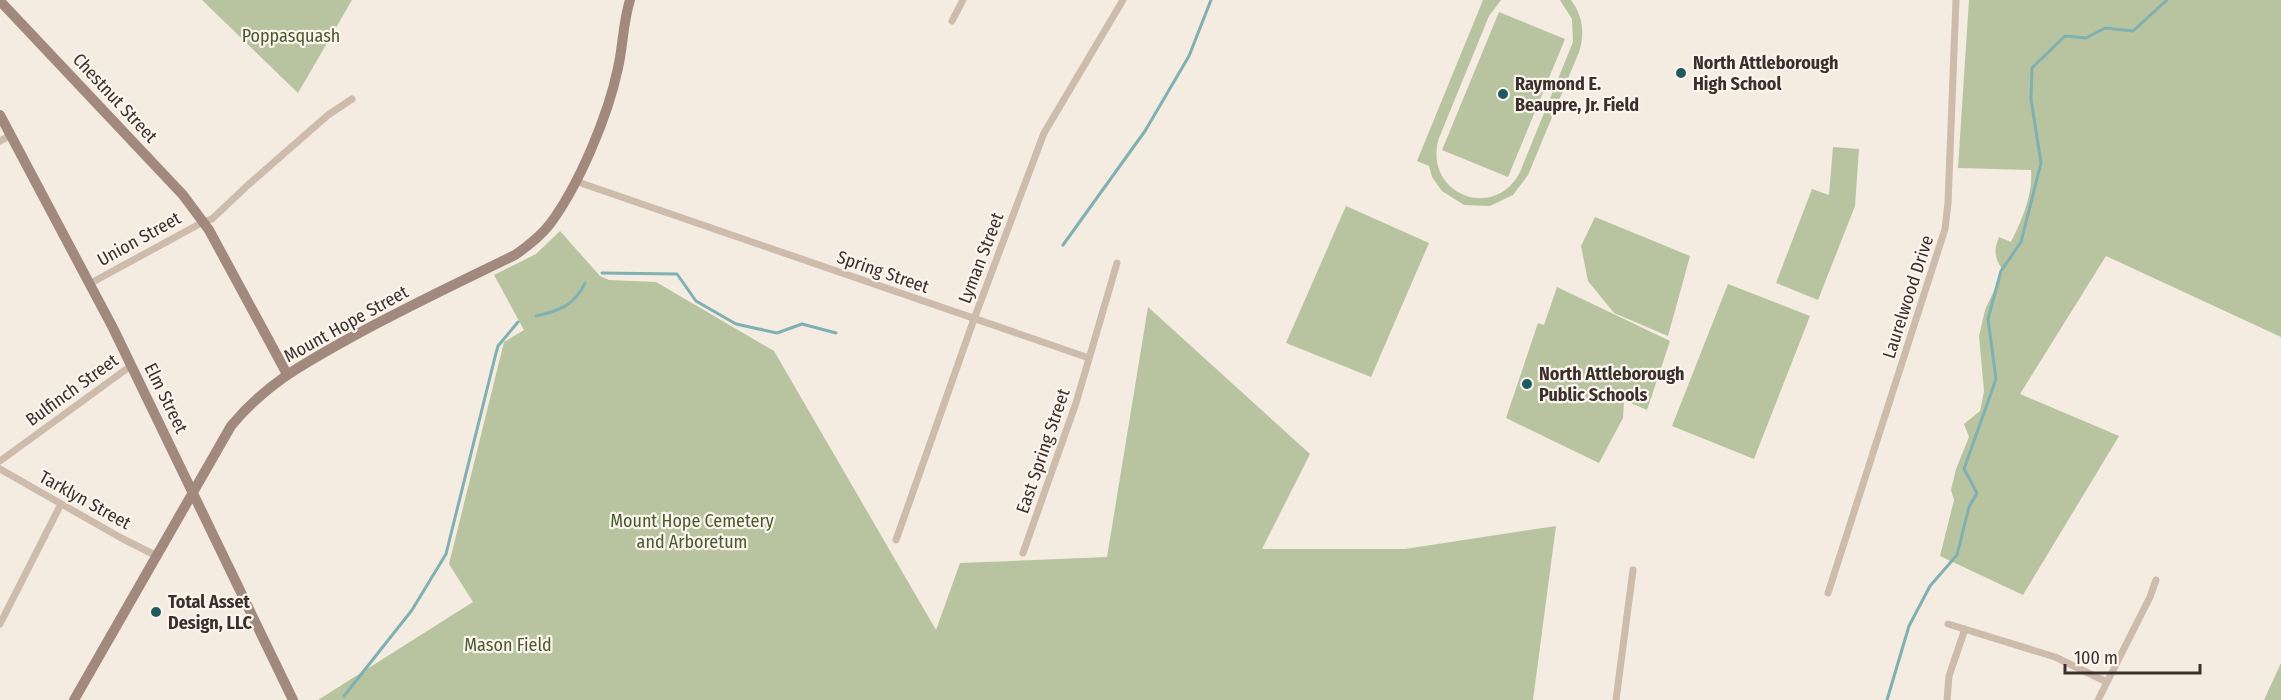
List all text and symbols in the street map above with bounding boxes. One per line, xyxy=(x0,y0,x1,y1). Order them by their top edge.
park label: Poppasquash xyxy=(242,25,340,47)
street label: Chestnut Street xyxy=(68,49,162,147)
place label: North Attleborough High School xyxy=(1693,52,1839,95)
marker: North Attleborough High School xyxy=(1674,66,1688,80)
place label: Raymond E. Beaupre, Jr. Field xyxy=(1515,73,1639,116)
marker: Raymond E. Beaupre, Jr. Field xyxy=(1496,87,1510,101)
street label: Union Street xyxy=(93,207,185,271)
street label: Lyman Street xyxy=(954,209,1008,307)
street label: Laurelwood Drive xyxy=(1878,233,1938,361)
street label: Spring Street xyxy=(834,246,932,298)
street label: Mount Hope Street xyxy=(280,281,412,367)
street label: Bulfinch Street xyxy=(22,349,122,431)
street label: Elm Street xyxy=(140,359,192,437)
place label: North Attleborough Public Schools xyxy=(1539,363,1685,406)
marker: North Attleborough Public Schools xyxy=(1520,377,1534,391)
street label: East Spring Street xyxy=(1011,386,1075,516)
street label: Tarklyn Street xyxy=(35,466,135,534)
park label: Mount Hope Cemetery and Arboretum xyxy=(610,510,774,553)
place label: Total Asset Design, LLC xyxy=(168,591,253,634)
marker: Total Asset Design, LLC xyxy=(149,605,163,619)
park label: Mason Field xyxy=(464,634,552,656)
scale bar xyxy=(2065,637,2200,675)
text: 100 m xyxy=(2074,647,2118,669)

